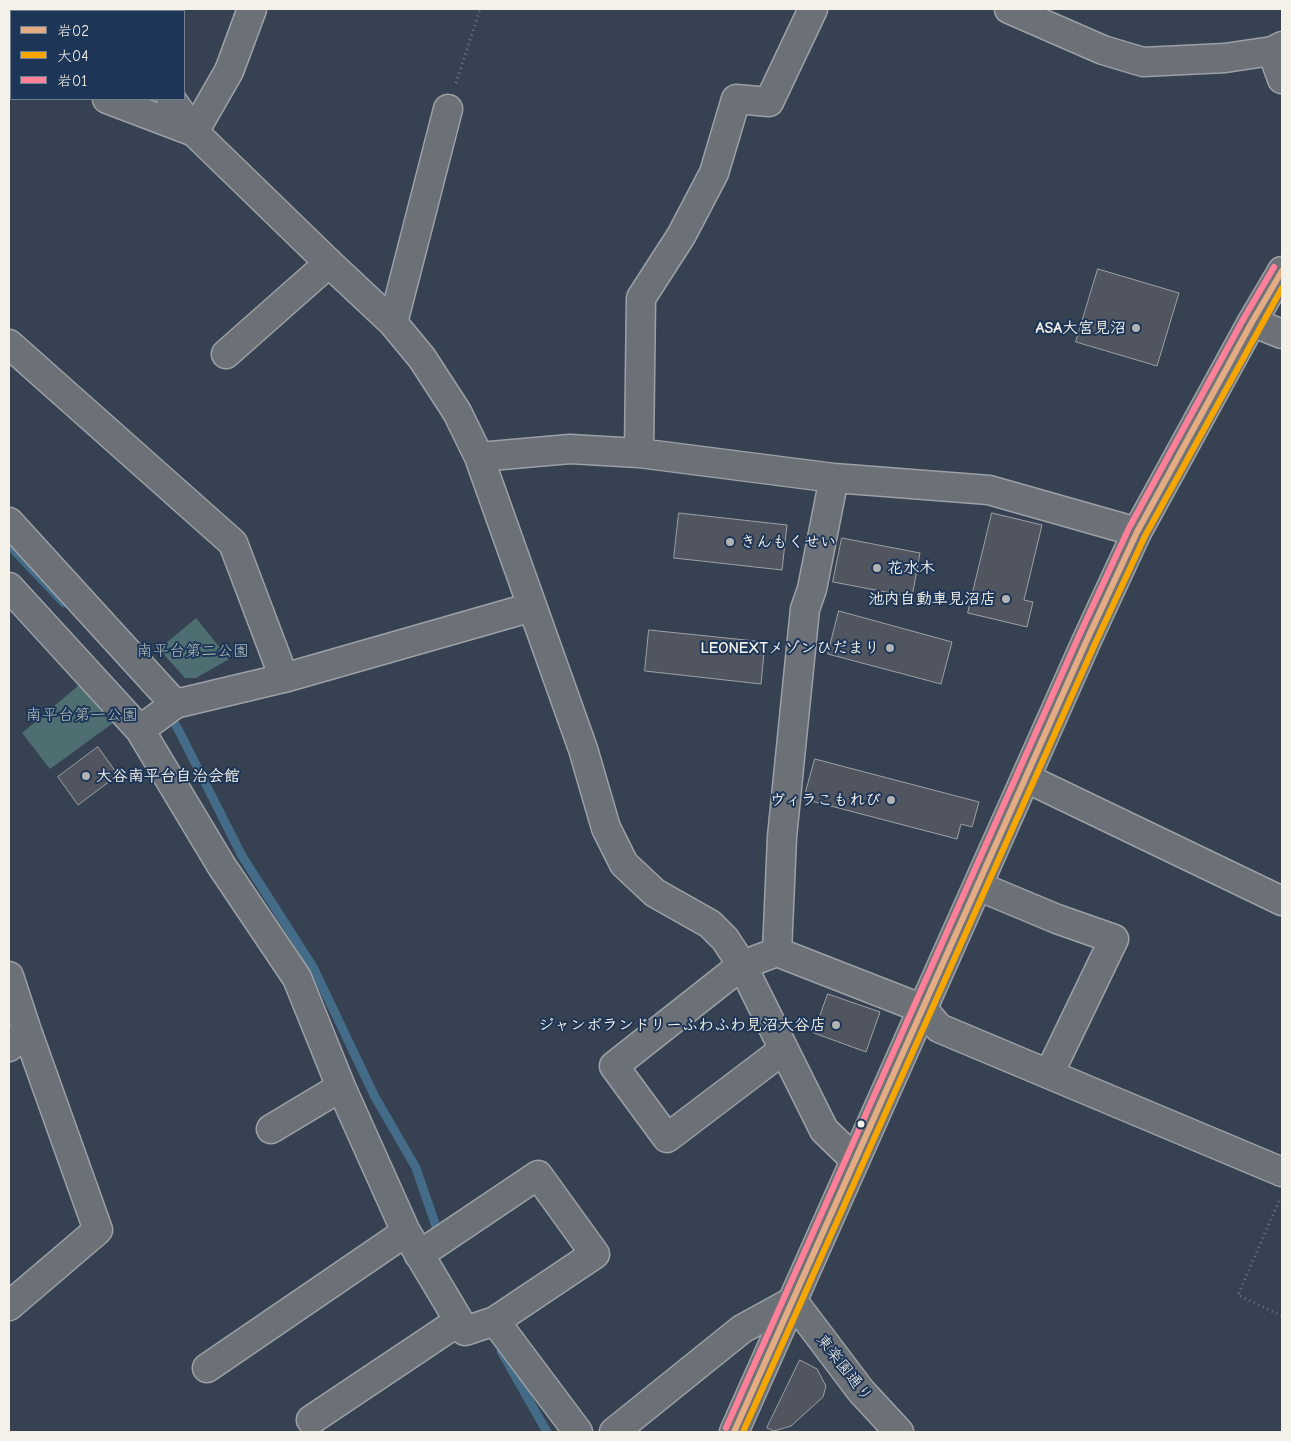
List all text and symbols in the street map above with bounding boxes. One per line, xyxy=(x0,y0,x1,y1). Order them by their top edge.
legend xyxy=(10,10,185,100)
text: 岩02 xyxy=(57,22,89,40)
text: 大04 xyxy=(57,47,88,65)
text: 岩01 xyxy=(57,72,87,90)
place label: ASA大宮見沼 xyxy=(1036,318,1126,338)
marker: ASA大宮見沼 xyxy=(1130,322,1142,334)
place label: きんもくせい xyxy=(740,532,836,552)
marker: きんもくせい xyxy=(724,536,736,548)
place label: 花水木 xyxy=(887,558,935,578)
marker: 花水木 xyxy=(871,562,883,574)
place label: 池内自動車見沼店 xyxy=(868,589,996,609)
marker: 池内自動車見沼店 xyxy=(1000,593,1012,605)
place label: LEONEXTメゾンひだまり xyxy=(700,638,880,658)
park label: 南平台第二公園 xyxy=(137,641,249,661)
marker: LEONEXTメゾンひだまり xyxy=(884,642,896,654)
park label: 南平台第一公園 xyxy=(26,705,138,725)
place label: 大谷南平台自治会館 xyxy=(96,766,240,786)
marker: 大谷南平台自治会館 xyxy=(80,770,92,782)
place label: ヴィラこもれび xyxy=(769,790,881,810)
marker: ヴィラこもれび xyxy=(885,794,897,806)
place label: ジャンボランドリーふわふわ見沼大谷店 xyxy=(538,1015,826,1035)
marker: ジャンボランドリーふわふわ見沼大谷店 xyxy=(830,1019,842,1031)
unlabelled marker xyxy=(856,1119,866,1129)
street label: 東楽園通り xyxy=(812,1331,876,1405)

